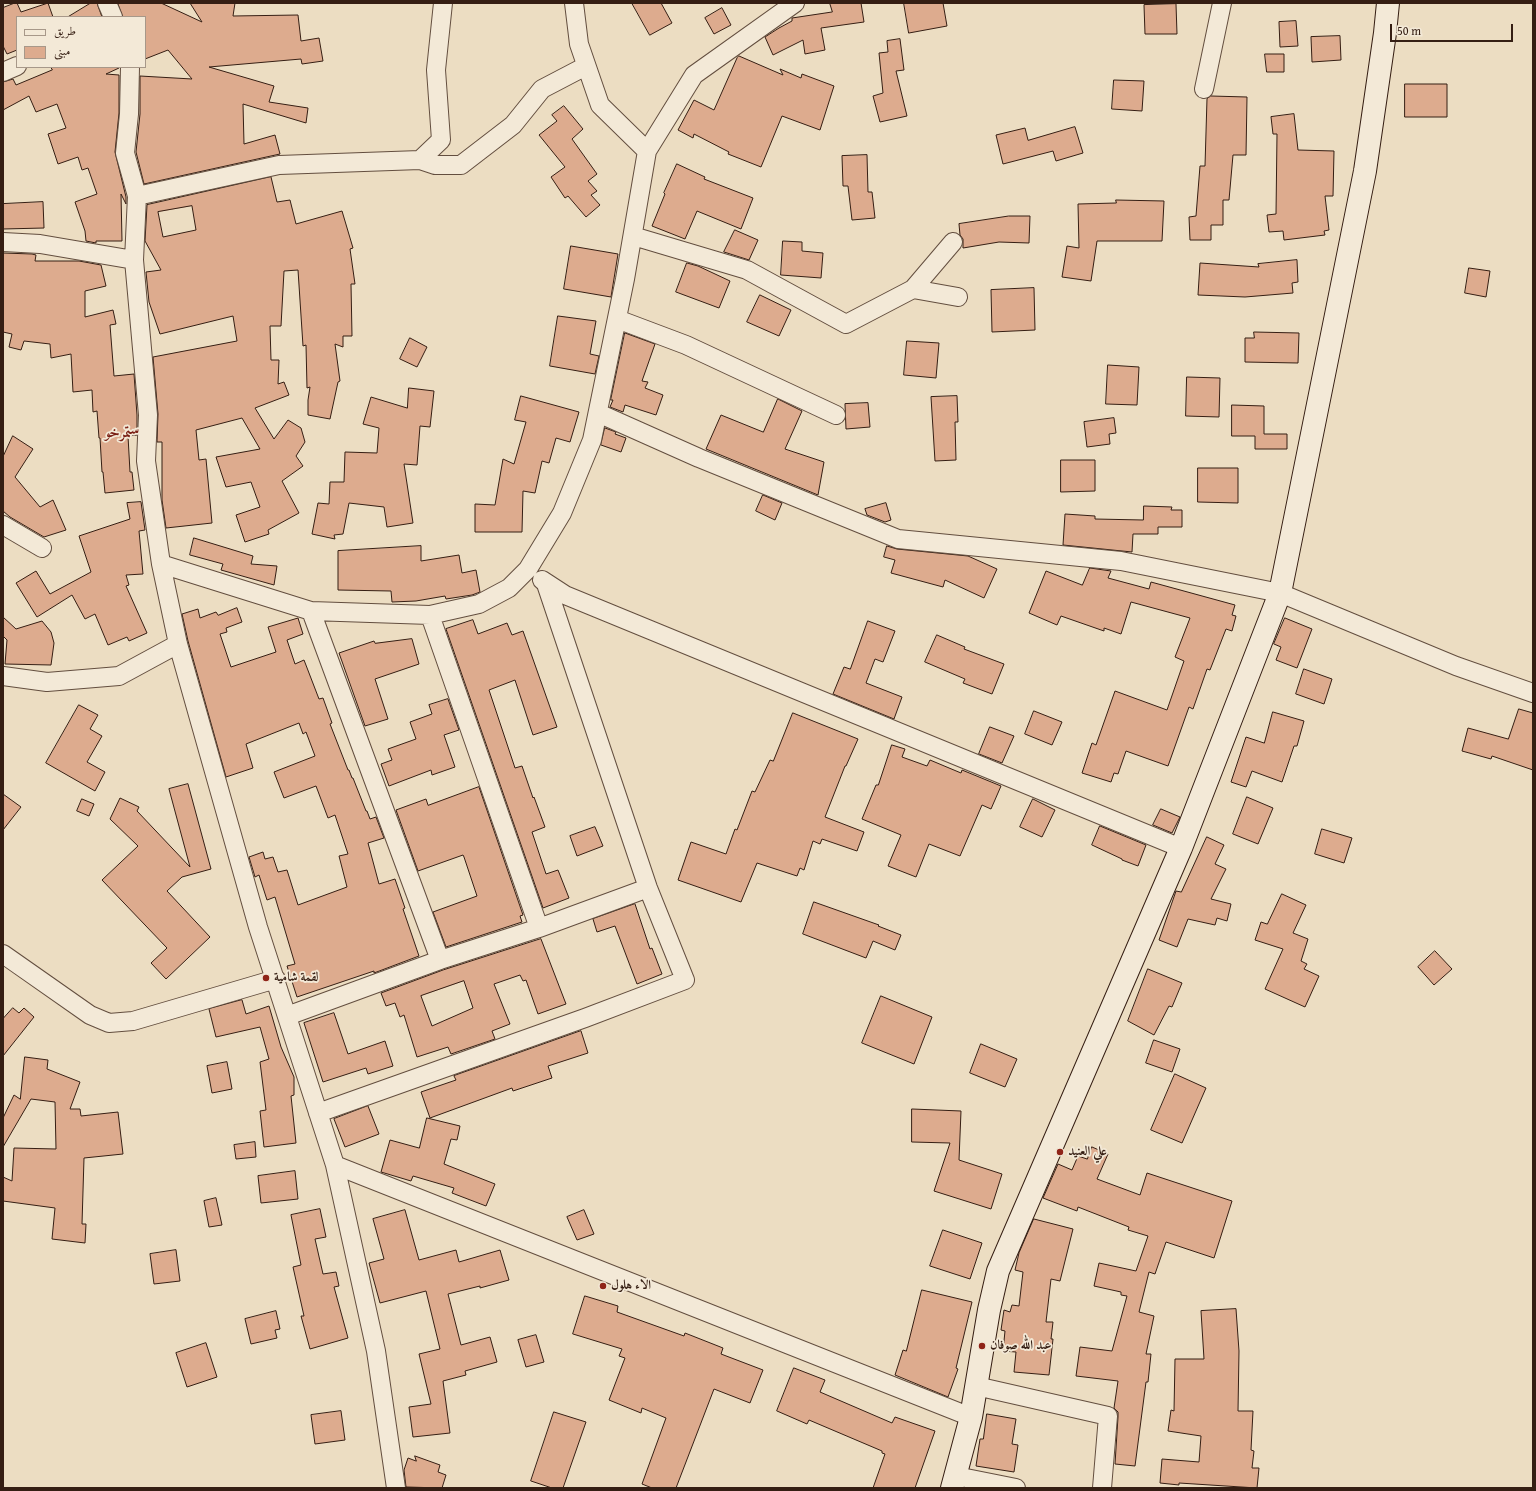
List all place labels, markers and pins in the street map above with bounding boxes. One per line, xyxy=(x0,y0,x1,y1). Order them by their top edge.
place label: لقمة شامية xyxy=(274,970,319,986)
marker: لقمة شامية xyxy=(261,973,271,983)
place label: علي العنيد xyxy=(1068,1144,1107,1160)
marker: علي العنيد xyxy=(1055,1147,1065,1157)
place label: الاء هلول xyxy=(611,1278,651,1294)
marker: الاء هلول xyxy=(598,1281,608,1291)
place label: عبد الله صوفان xyxy=(990,1338,1051,1354)
marker: عبد الله صوفان xyxy=(977,1341,987,1351)

